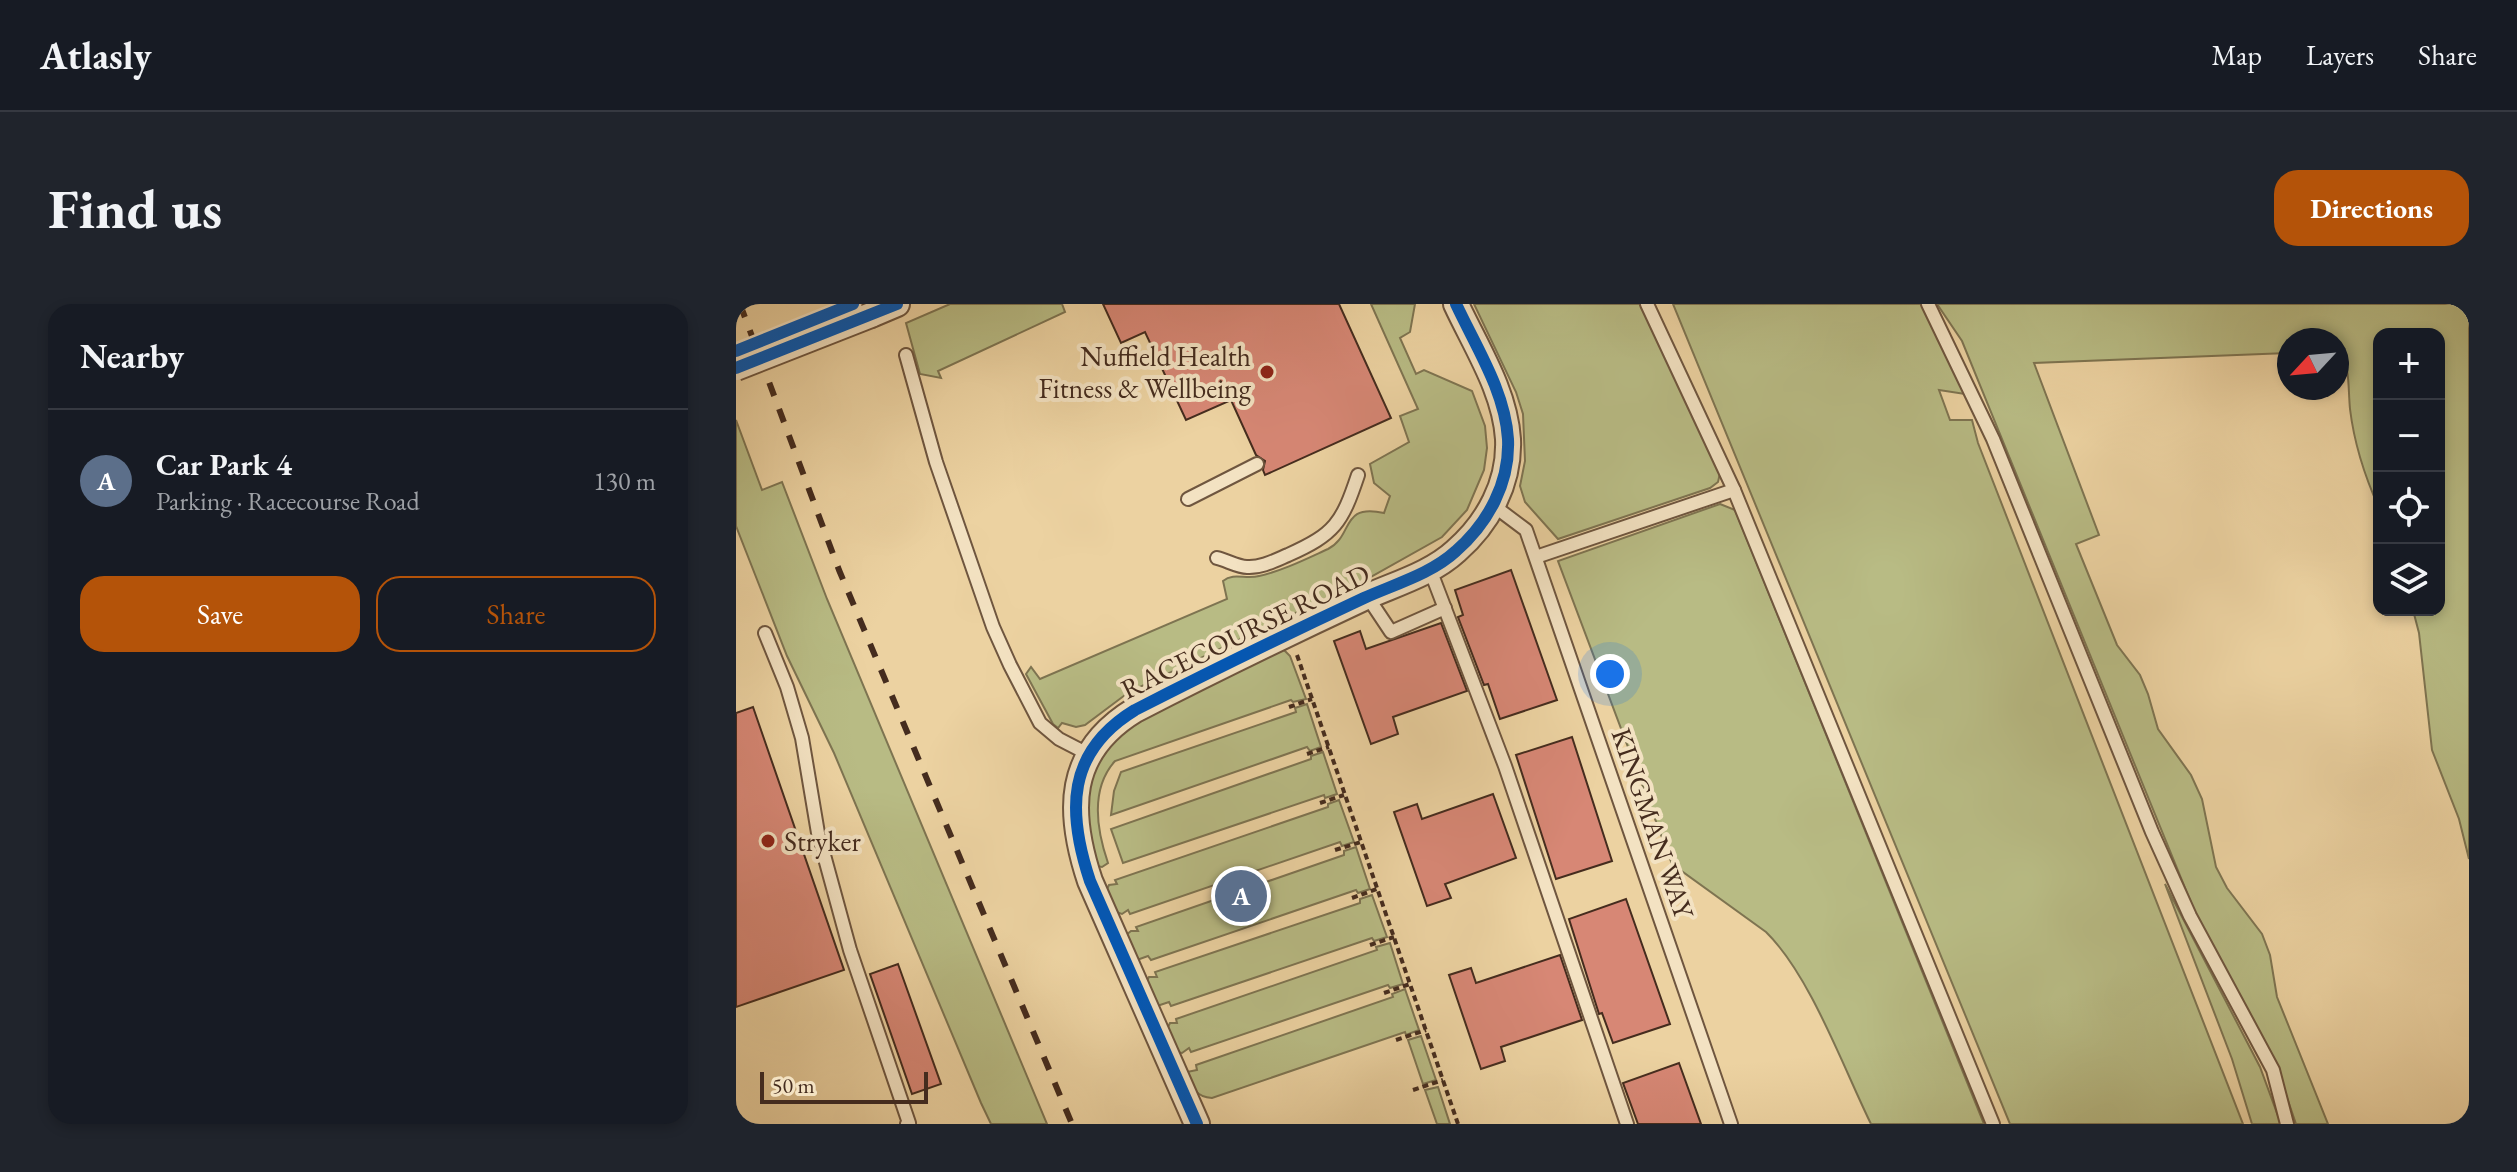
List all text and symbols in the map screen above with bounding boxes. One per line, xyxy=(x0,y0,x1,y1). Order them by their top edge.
text: Atlasly xyxy=(40,31,151,80)
text: Map xyxy=(2212,37,2262,73)
text: Layers xyxy=(2306,37,2374,73)
text: Share xyxy=(2418,37,2477,73)
button: Directions xyxy=(2274,170,2469,246)
text: Find us xyxy=(48,172,222,245)
north arrow xyxy=(2277,328,2349,400)
map controls xyxy=(2373,328,2445,616)
button: + xyxy=(2373,328,2445,400)
text: Nearby xyxy=(80,334,184,378)
place label: Nuffield Health Fitness & Wellbeing xyxy=(1038,338,1252,406)
marker: Nuffield Health Fitness & Wellbeing xyxy=(1258,363,1276,381)
button: − xyxy=(2373,400,2445,472)
text: Car Park 4 xyxy=(156,445,292,484)
text: A xyxy=(97,464,115,498)
text: 130 m xyxy=(593,464,656,498)
button: locate xyxy=(2373,472,2445,544)
text: Parking · Racecourse Road xyxy=(156,484,420,518)
button: layers xyxy=(2373,544,2445,616)
street label: RACECOURSE ROAD xyxy=(1115,555,1375,707)
button: Save xyxy=(80,576,360,652)
button: Share xyxy=(376,576,656,652)
your location xyxy=(1590,654,1630,694)
street label: KINGMAN WAY xyxy=(1604,723,1703,925)
place label: Stryker xyxy=(784,823,861,859)
marker: Stryker xyxy=(759,832,777,850)
pin: A xyxy=(1215,866,1267,926)
scale bar xyxy=(760,1068,928,1104)
text: 50 m xyxy=(772,1071,815,1100)

